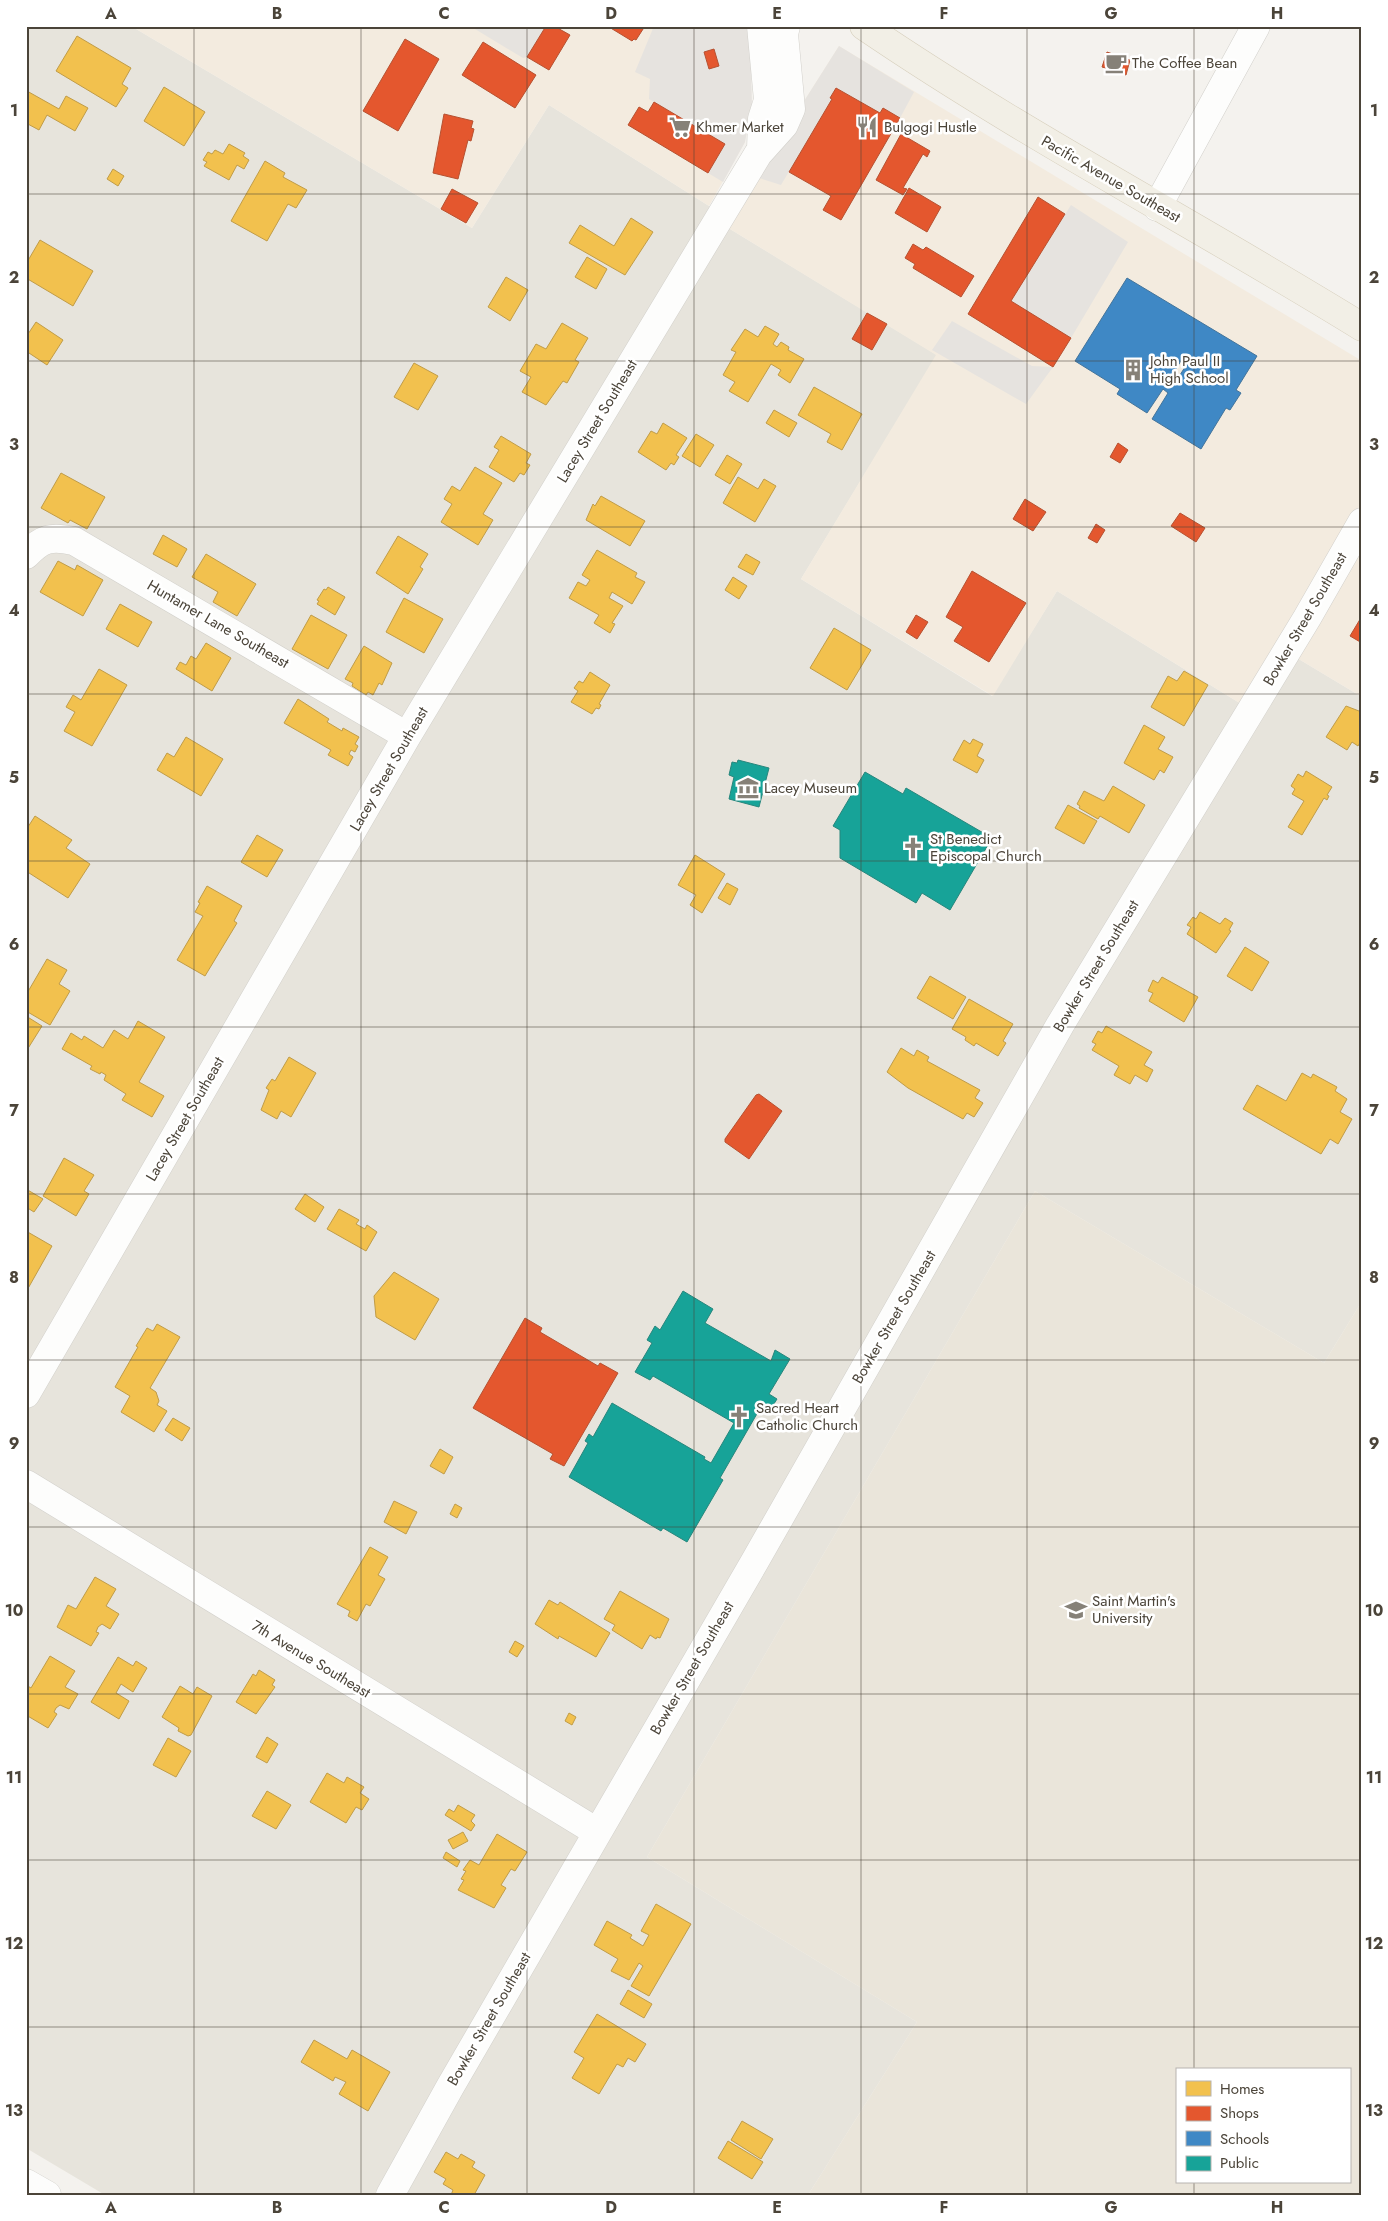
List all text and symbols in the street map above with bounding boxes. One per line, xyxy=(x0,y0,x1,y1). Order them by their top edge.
text: A xyxy=(104,2,117,25)
text: B xyxy=(272,2,282,25)
text: C xyxy=(438,2,450,25)
text: D xyxy=(605,2,617,25)
text: E xyxy=(772,2,782,25)
text: F xyxy=(940,2,948,25)
text: G xyxy=(1104,2,1118,25)
text: H xyxy=(1271,2,1283,25)
cafe icon: The Coffee Bean xyxy=(1103,50,1129,76)
place label: The Coffee Bean xyxy=(1132,52,1237,74)
text: 1 xyxy=(10,99,18,122)
text: 1 xyxy=(1370,99,1378,122)
supermarket icon: Khmer Market xyxy=(667,114,693,140)
restaurant icon: Bulgogi Hustle xyxy=(854,114,880,140)
place label: Khmer Market xyxy=(696,116,784,138)
place label: Bulgogi Hustle xyxy=(884,116,977,138)
street label: Pacific Avenue Southeast xyxy=(1037,130,1185,228)
text: 2 xyxy=(9,266,19,289)
text: 2 xyxy=(1369,266,1379,289)
place label: John Paul II High School xyxy=(1148,350,1229,389)
street label: Lacey Street Southeast xyxy=(551,355,643,487)
building icon: John Paul II High School xyxy=(1120,357,1146,383)
text: 3 xyxy=(9,433,19,456)
text: 3 xyxy=(1369,433,1379,456)
street label: Bowker Street Southeast xyxy=(1258,548,1352,690)
street label: Huntamer Lane Southeast xyxy=(143,574,293,674)
text: 4 xyxy=(8,599,20,622)
text: 4 xyxy=(1368,599,1380,622)
street label: Lacey Street Southeast xyxy=(344,702,434,835)
text: 5 xyxy=(9,766,19,789)
text: 5 xyxy=(1369,766,1379,789)
museum icon: Lacey Museum xyxy=(735,775,761,801)
place label: Lacey Museum xyxy=(764,777,857,799)
place label: St Benedict Episcopal Church xyxy=(930,828,1042,867)
church icon: St Benedict Episcopal Church xyxy=(900,835,926,861)
street label: Bowker Street Southeast xyxy=(1048,895,1144,1036)
text: 6 xyxy=(9,933,19,956)
text: 6 xyxy=(1369,933,1379,956)
street label: Lacey Street Southeast xyxy=(140,1052,230,1185)
text: 7 xyxy=(9,1099,19,1122)
text: 7 xyxy=(1369,1099,1379,1122)
street label: Bowker Street Southeast xyxy=(847,1246,941,1388)
text: 8 xyxy=(9,1266,19,1289)
text: 8 xyxy=(1369,1266,1379,1289)
place label: Sacred Heart Catholic Church xyxy=(756,1397,858,1436)
church icon: Sacred Heart Catholic Church xyxy=(726,1404,752,1430)
text: 9 xyxy=(9,1432,19,1455)
text: 9 xyxy=(1369,1432,1379,1455)
place label: Saint Martin's University xyxy=(1092,1590,1176,1629)
street label: Bowker Street Southeast xyxy=(645,1597,739,1739)
school or university icon: Saint Martin's University xyxy=(1063,1597,1089,1623)
text: 10 xyxy=(5,1599,23,1622)
text: 10 xyxy=(1365,1599,1383,1622)
street label: 7th Avenue Southeast xyxy=(247,1615,375,1704)
text: 11 xyxy=(6,1766,22,1789)
text: 11 xyxy=(1366,1766,1382,1789)
text: 12 xyxy=(5,1932,23,1955)
text: 12 xyxy=(1365,1932,1383,1955)
street label: Bowker Street Southeast xyxy=(442,1948,536,2090)
legend xyxy=(1176,2068,1350,2184)
text: Homes xyxy=(1220,2078,1264,2100)
text: 13 xyxy=(5,2099,23,2122)
text: 13 xyxy=(1365,2099,1383,2122)
text: Shops xyxy=(1220,2102,1259,2124)
text: Schools xyxy=(1220,2128,1269,2150)
text: Public xyxy=(1220,2152,1259,2174)
text: A xyxy=(104,2196,117,2219)
text: B xyxy=(272,2196,282,2219)
text: C xyxy=(438,2196,450,2219)
text: D xyxy=(605,2196,617,2219)
text: E xyxy=(772,2196,782,2219)
text: F xyxy=(940,2196,948,2219)
text: G xyxy=(1104,2196,1118,2219)
text: H xyxy=(1271,2196,1283,2219)

